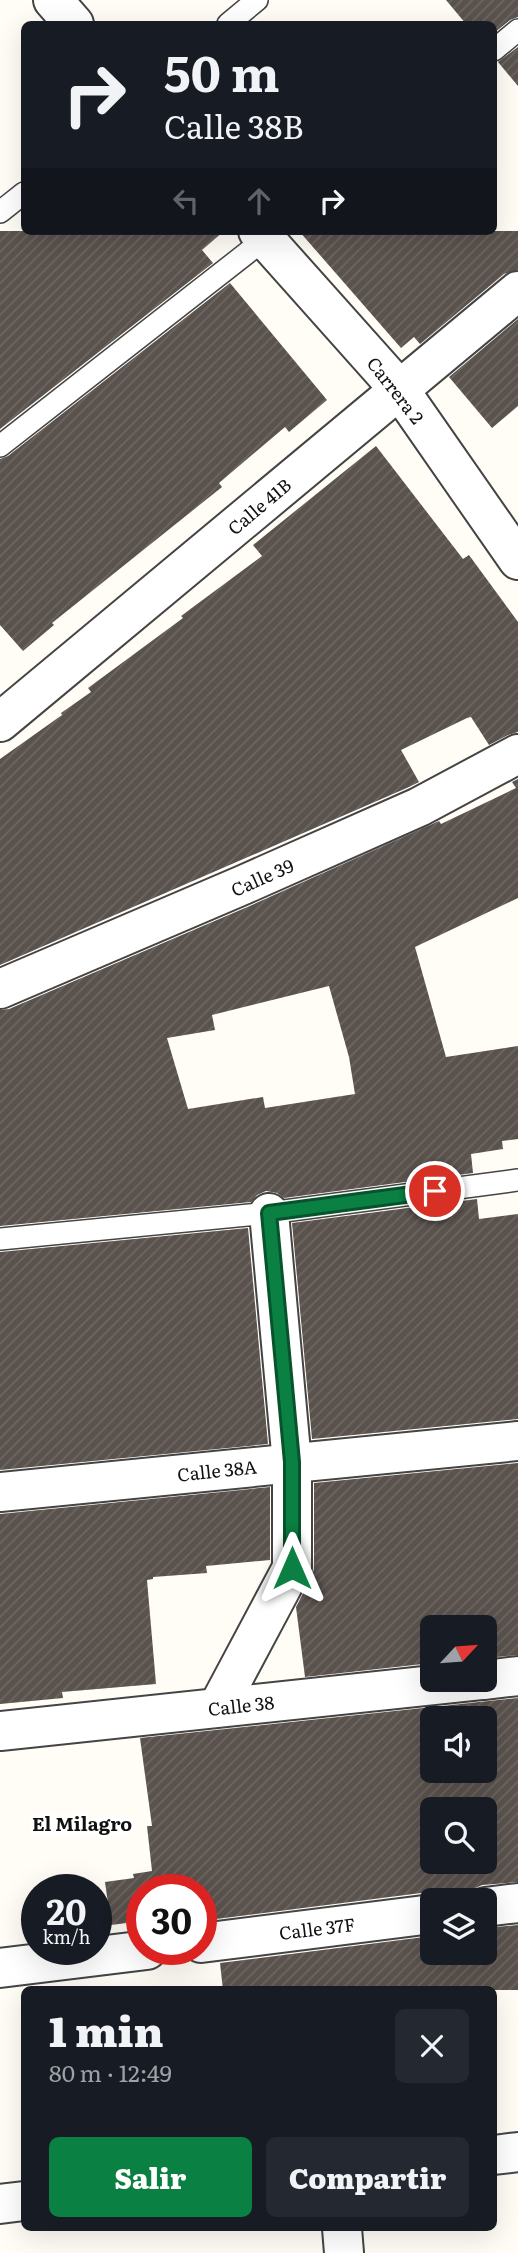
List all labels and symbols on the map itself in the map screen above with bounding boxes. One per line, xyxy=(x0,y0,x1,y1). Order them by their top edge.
street label: Carrera 2 xyxy=(361,351,431,429)
street label: Calle 41B xyxy=(221,471,297,541)
street label: Calle 39 xyxy=(226,851,298,903)
pin xyxy=(405,1161,465,1221)
street label: Calle 38A xyxy=(176,1452,258,1488)
position arrow xyxy=(255,1531,329,1605)
north arrow xyxy=(420,1615,497,1692)
street label: Calle 38 xyxy=(206,1688,276,1722)
district label: El Milagro xyxy=(32,1809,132,1837)
speed limit sign: 30 xyxy=(126,1874,217,1965)
street label: Calle 37F xyxy=(277,1910,357,1946)

